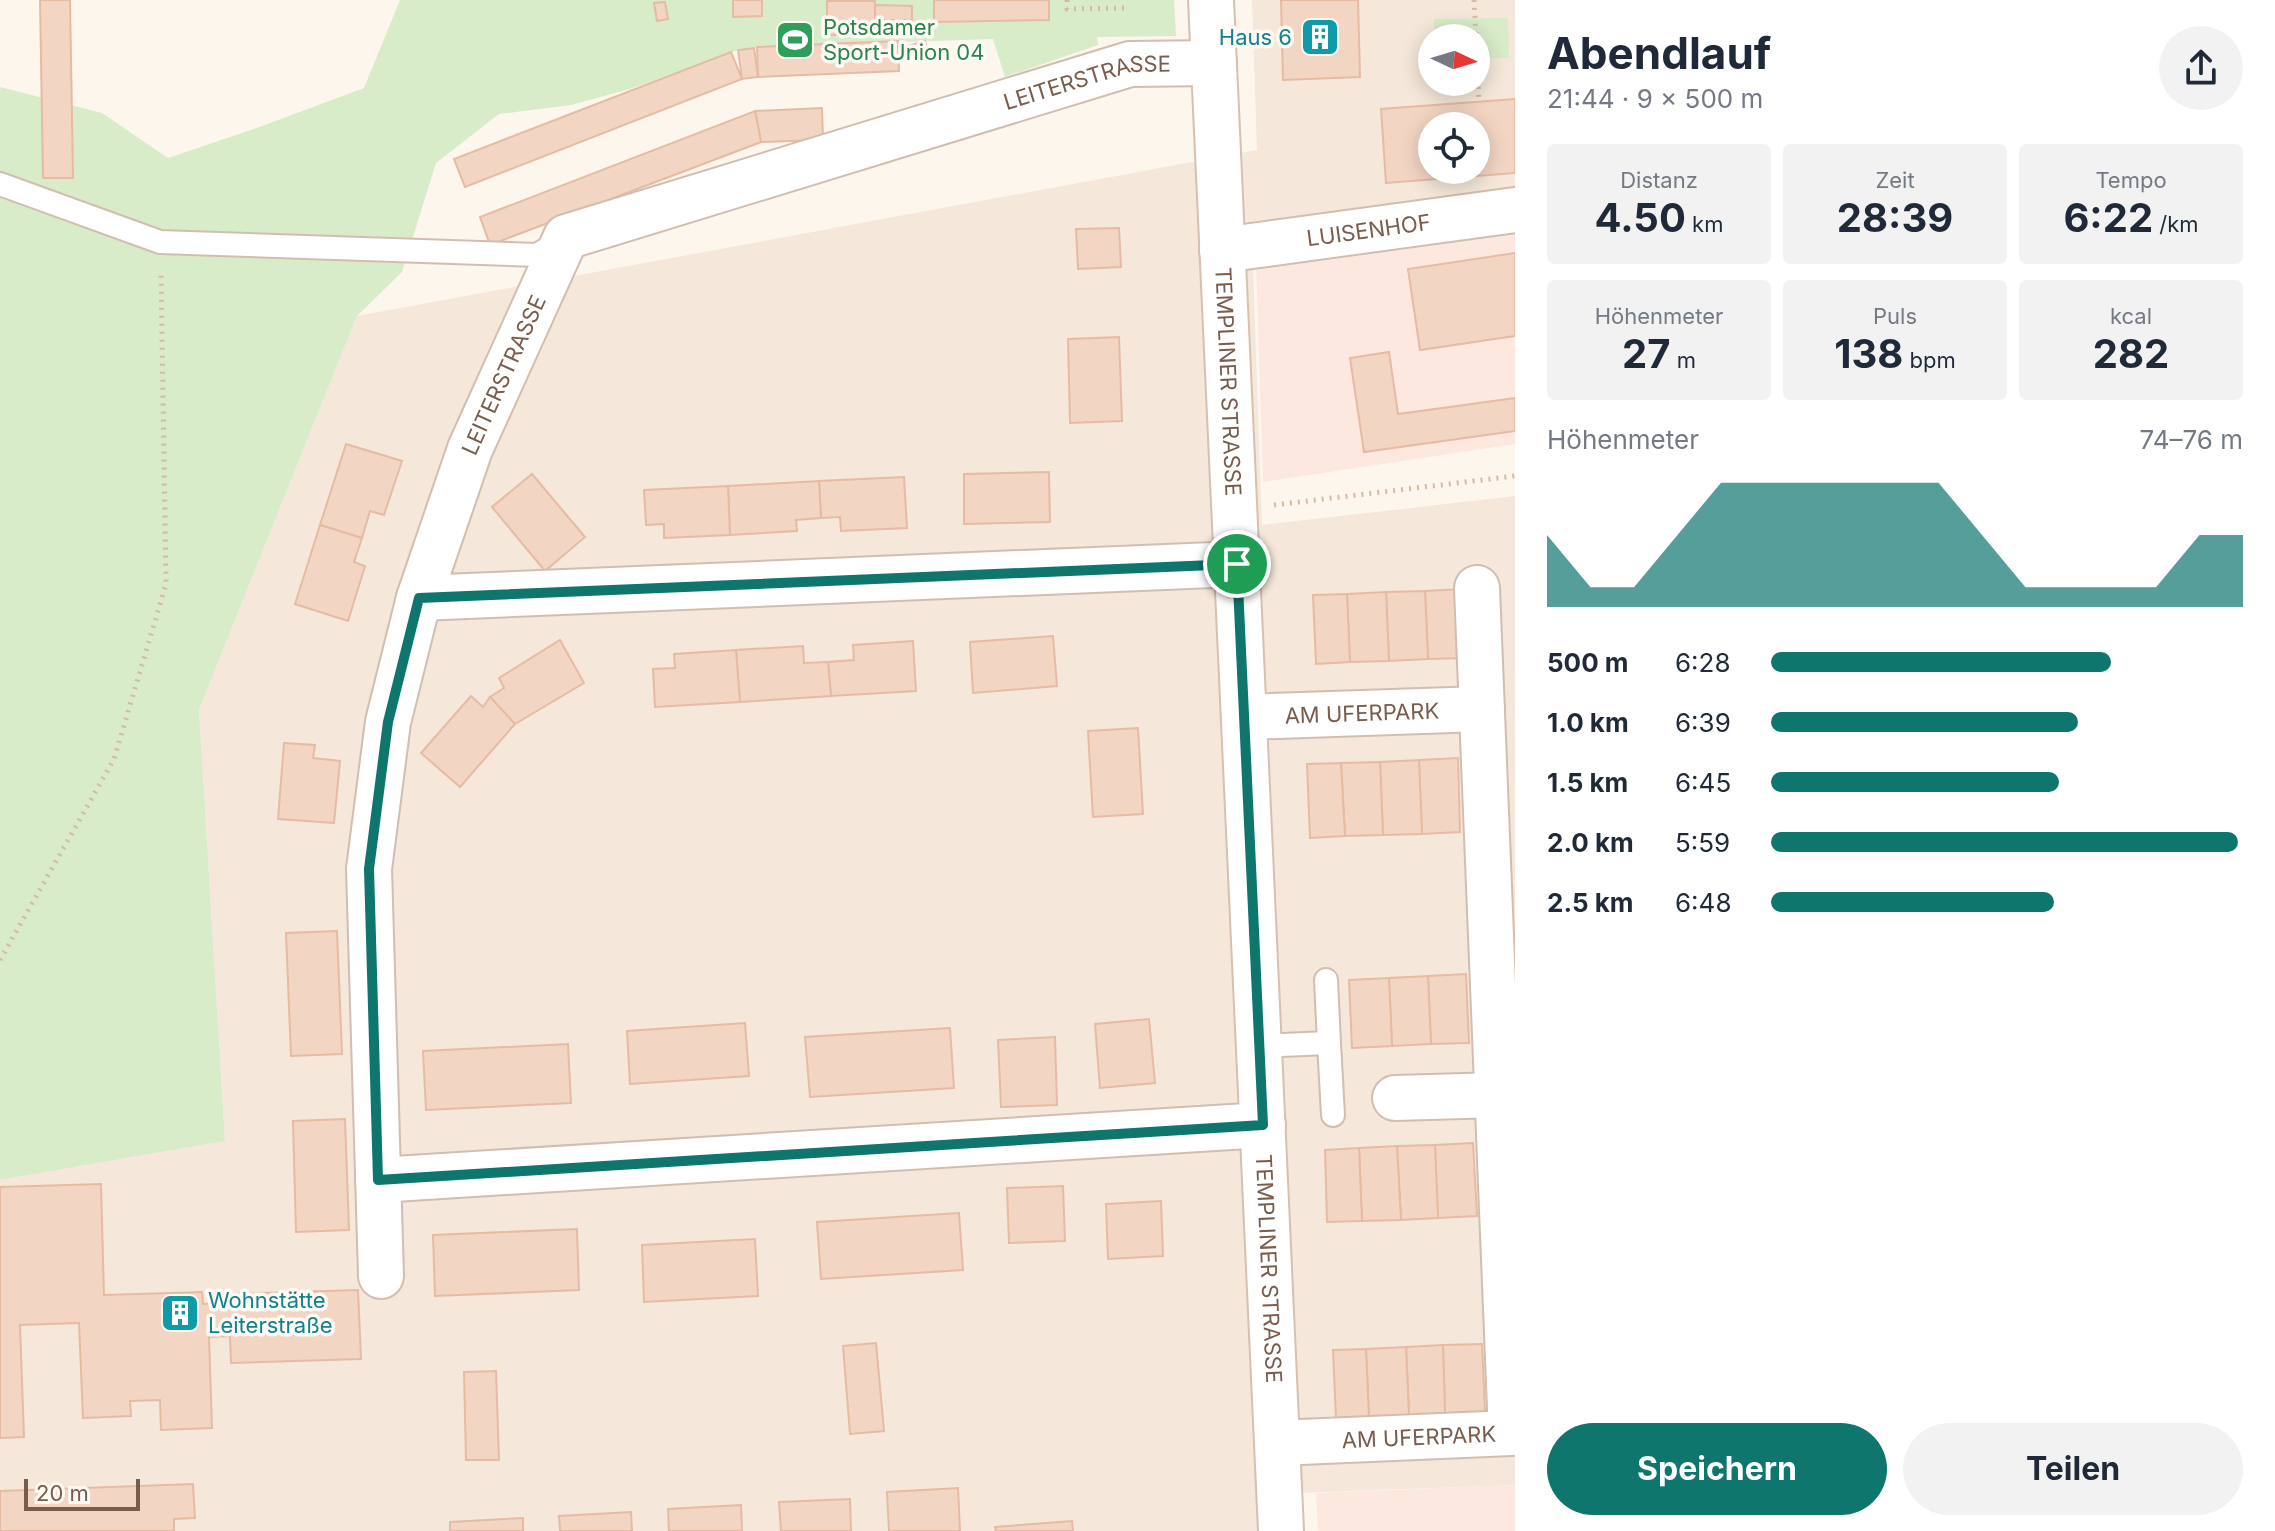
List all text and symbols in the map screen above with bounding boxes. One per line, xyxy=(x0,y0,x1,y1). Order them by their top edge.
place label: Potsdamer Sport-Union 04 xyxy=(823,14,984,65)
building icon: Haus 6 xyxy=(1299,16,1341,58)
sports icon: Potsdamer Sport-Union 04 xyxy=(774,19,816,61)
place label: Haus 6 xyxy=(1219,24,1292,50)
north arrow xyxy=(1418,24,1490,96)
map controls xyxy=(1418,24,1490,184)
text: Abendlauf xyxy=(1547,26,1771,80)
button: share xyxy=(2159,26,2243,110)
street label: LEITERSTRASSE xyxy=(1000,51,1171,115)
text: 21:44 · 9 × 500 m xyxy=(1547,83,1763,114)
button: locate xyxy=(1418,112,1490,184)
text: Distanz xyxy=(1620,167,1698,193)
text: Zeit xyxy=(1875,167,1915,193)
text: Tempo xyxy=(2095,167,2167,193)
text: 4.50 xyxy=(1595,193,1686,242)
text: 28:39 xyxy=(1837,193,1953,242)
text: 6:22 xyxy=(2063,193,2153,242)
street label: LUISENHOF xyxy=(1305,209,1432,251)
text: km xyxy=(1686,211,1723,237)
text: /km xyxy=(2153,211,2199,237)
street label: TEMPLINER STRASSE xyxy=(1210,267,1247,497)
street label: LEITERSTRASSE xyxy=(456,291,551,459)
text: Höhenmeter xyxy=(1595,303,1723,329)
text: Puls xyxy=(1873,303,1917,329)
text: kcal xyxy=(2110,303,2152,329)
text: 27 xyxy=(1622,329,1671,378)
text: 138 xyxy=(1834,329,1903,378)
text: 282 xyxy=(2093,329,2169,378)
text: m xyxy=(1671,347,1696,373)
text: bpm xyxy=(1903,347,1956,373)
text: Höhenmeter xyxy=(1547,424,1699,455)
text: 74–76 m xyxy=(2139,424,2243,455)
pin xyxy=(1203,530,1271,598)
icon: arrive xyxy=(1215,542,1259,586)
text: 500 m xyxy=(1547,647,1629,678)
text: 6:28 xyxy=(1675,647,1731,678)
street label: AM UFERPARK xyxy=(1284,697,1440,729)
text: 1.0 km xyxy=(1547,707,1629,738)
text: 6:39 xyxy=(1675,707,1731,738)
text: 1.5 km xyxy=(1547,767,1628,798)
text: 6:45 xyxy=(1675,767,1731,798)
text: 2.0 km xyxy=(1547,827,1634,858)
text: 5:59 xyxy=(1675,827,1730,858)
text: 2.5 km xyxy=(1547,887,1633,918)
text: 6:48 xyxy=(1675,887,1732,918)
street label: TEMPLINER STRASSE xyxy=(1251,1154,1287,1384)
place label: Wohnstätte Leiterstraße xyxy=(208,1287,333,1338)
building icon: Wohnstätte Leiterstraße xyxy=(159,1292,201,1334)
street label: AM UFERPARK xyxy=(1341,1421,1497,1453)
button: Speichern xyxy=(1547,1423,1887,1515)
button: Teilen xyxy=(1903,1423,2243,1515)
scale bar xyxy=(24,1475,140,1511)
text: 20 m xyxy=(36,1480,89,1506)

